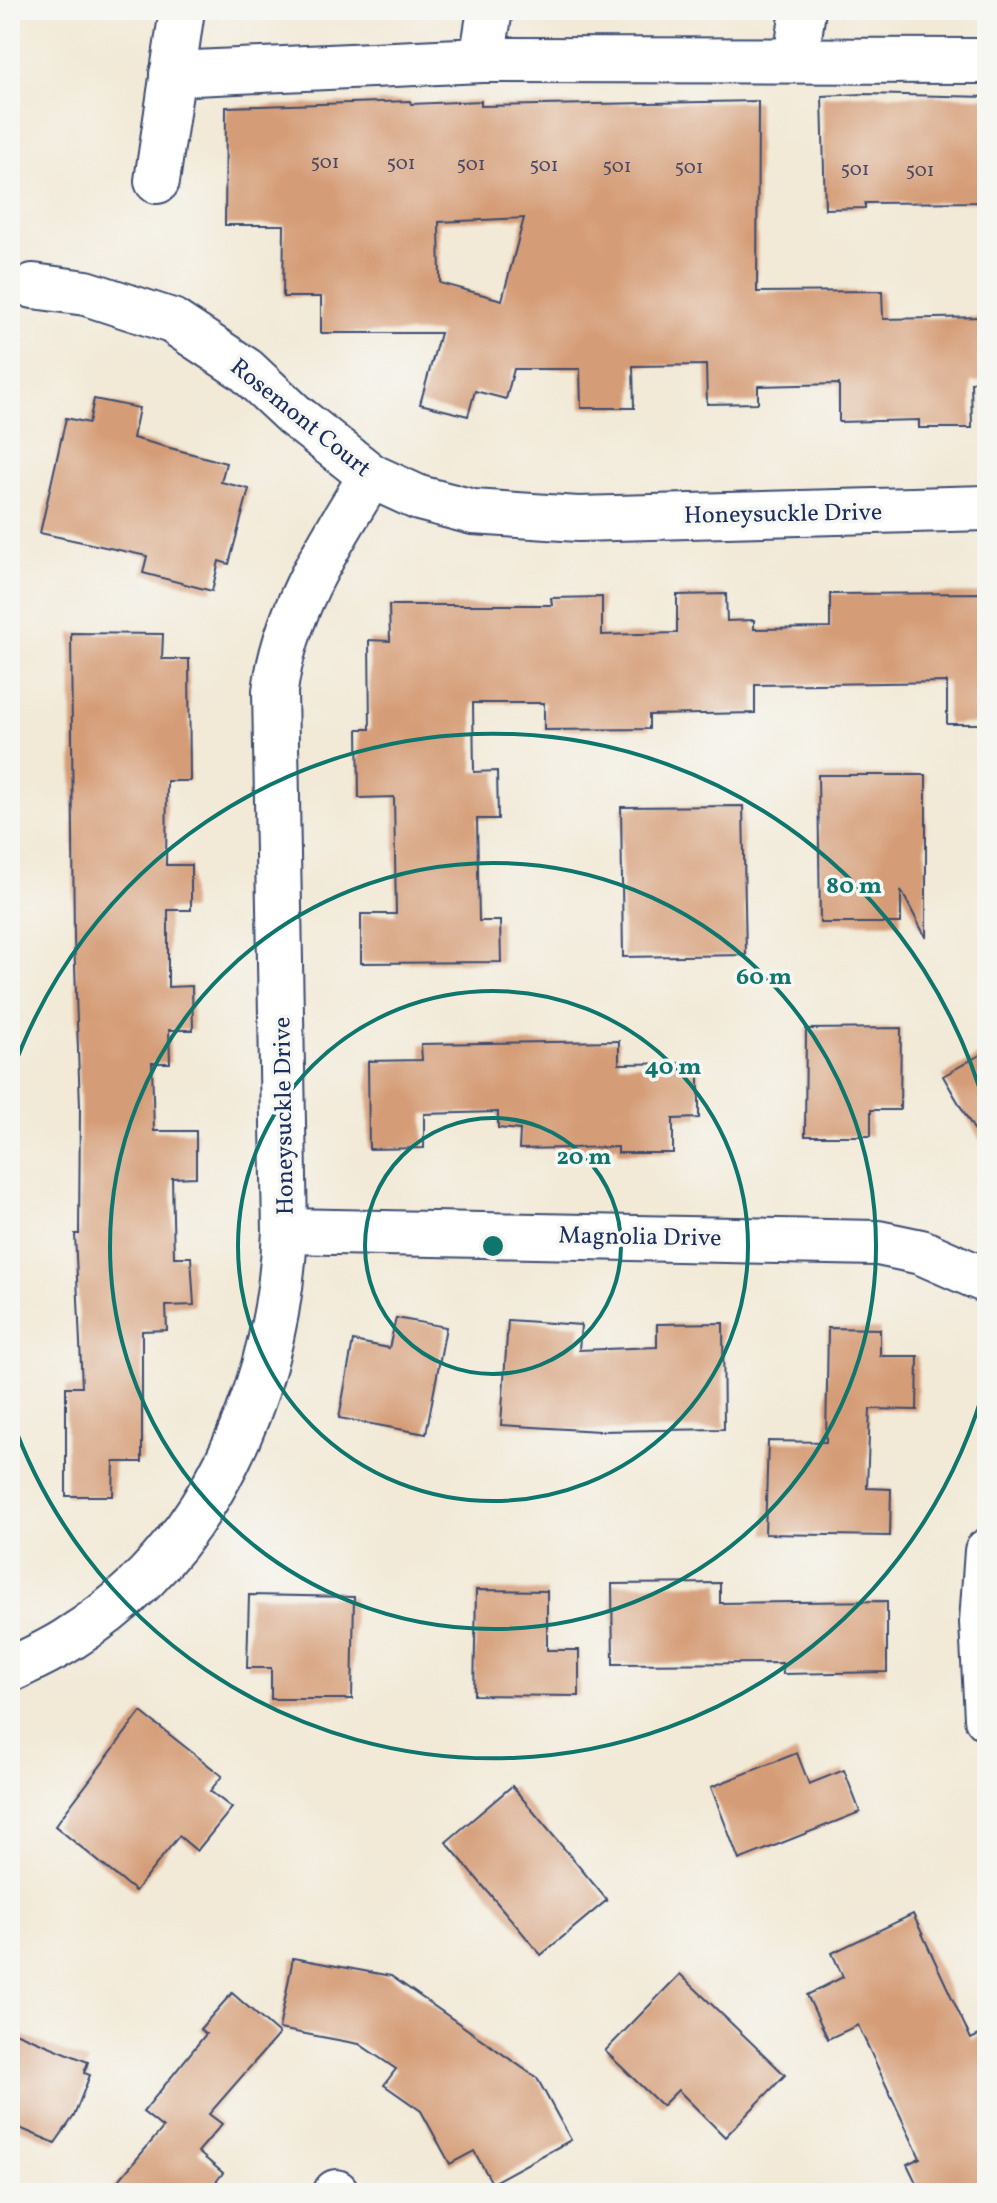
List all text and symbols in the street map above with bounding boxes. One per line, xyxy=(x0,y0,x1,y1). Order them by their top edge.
house number: 501 xyxy=(311,149,340,177)
house number: 501 xyxy=(387,150,416,178)
house number: 501 xyxy=(457,151,486,179)
house number: 501 xyxy=(530,152,559,180)
house number: 501 xyxy=(603,153,632,181)
house number: 501 xyxy=(675,154,704,182)
house number: 501 xyxy=(841,156,870,184)
house number: 501 xyxy=(906,157,935,185)
street label: Rosemont Court xyxy=(222,351,377,486)
street label: Honeysuckle Drive xyxy=(684,496,882,534)
text: 80 m xyxy=(826,870,882,904)
text: 60 m xyxy=(736,961,792,995)
street label: Honeysuckle Drive xyxy=(266,1017,304,1215)
text: 40 m xyxy=(645,1051,701,1085)
text: 20 m xyxy=(556,1141,612,1175)
street label: Magnolia Drive xyxy=(558,1220,722,1256)
centre of rings xyxy=(479,1232,507,1260)

